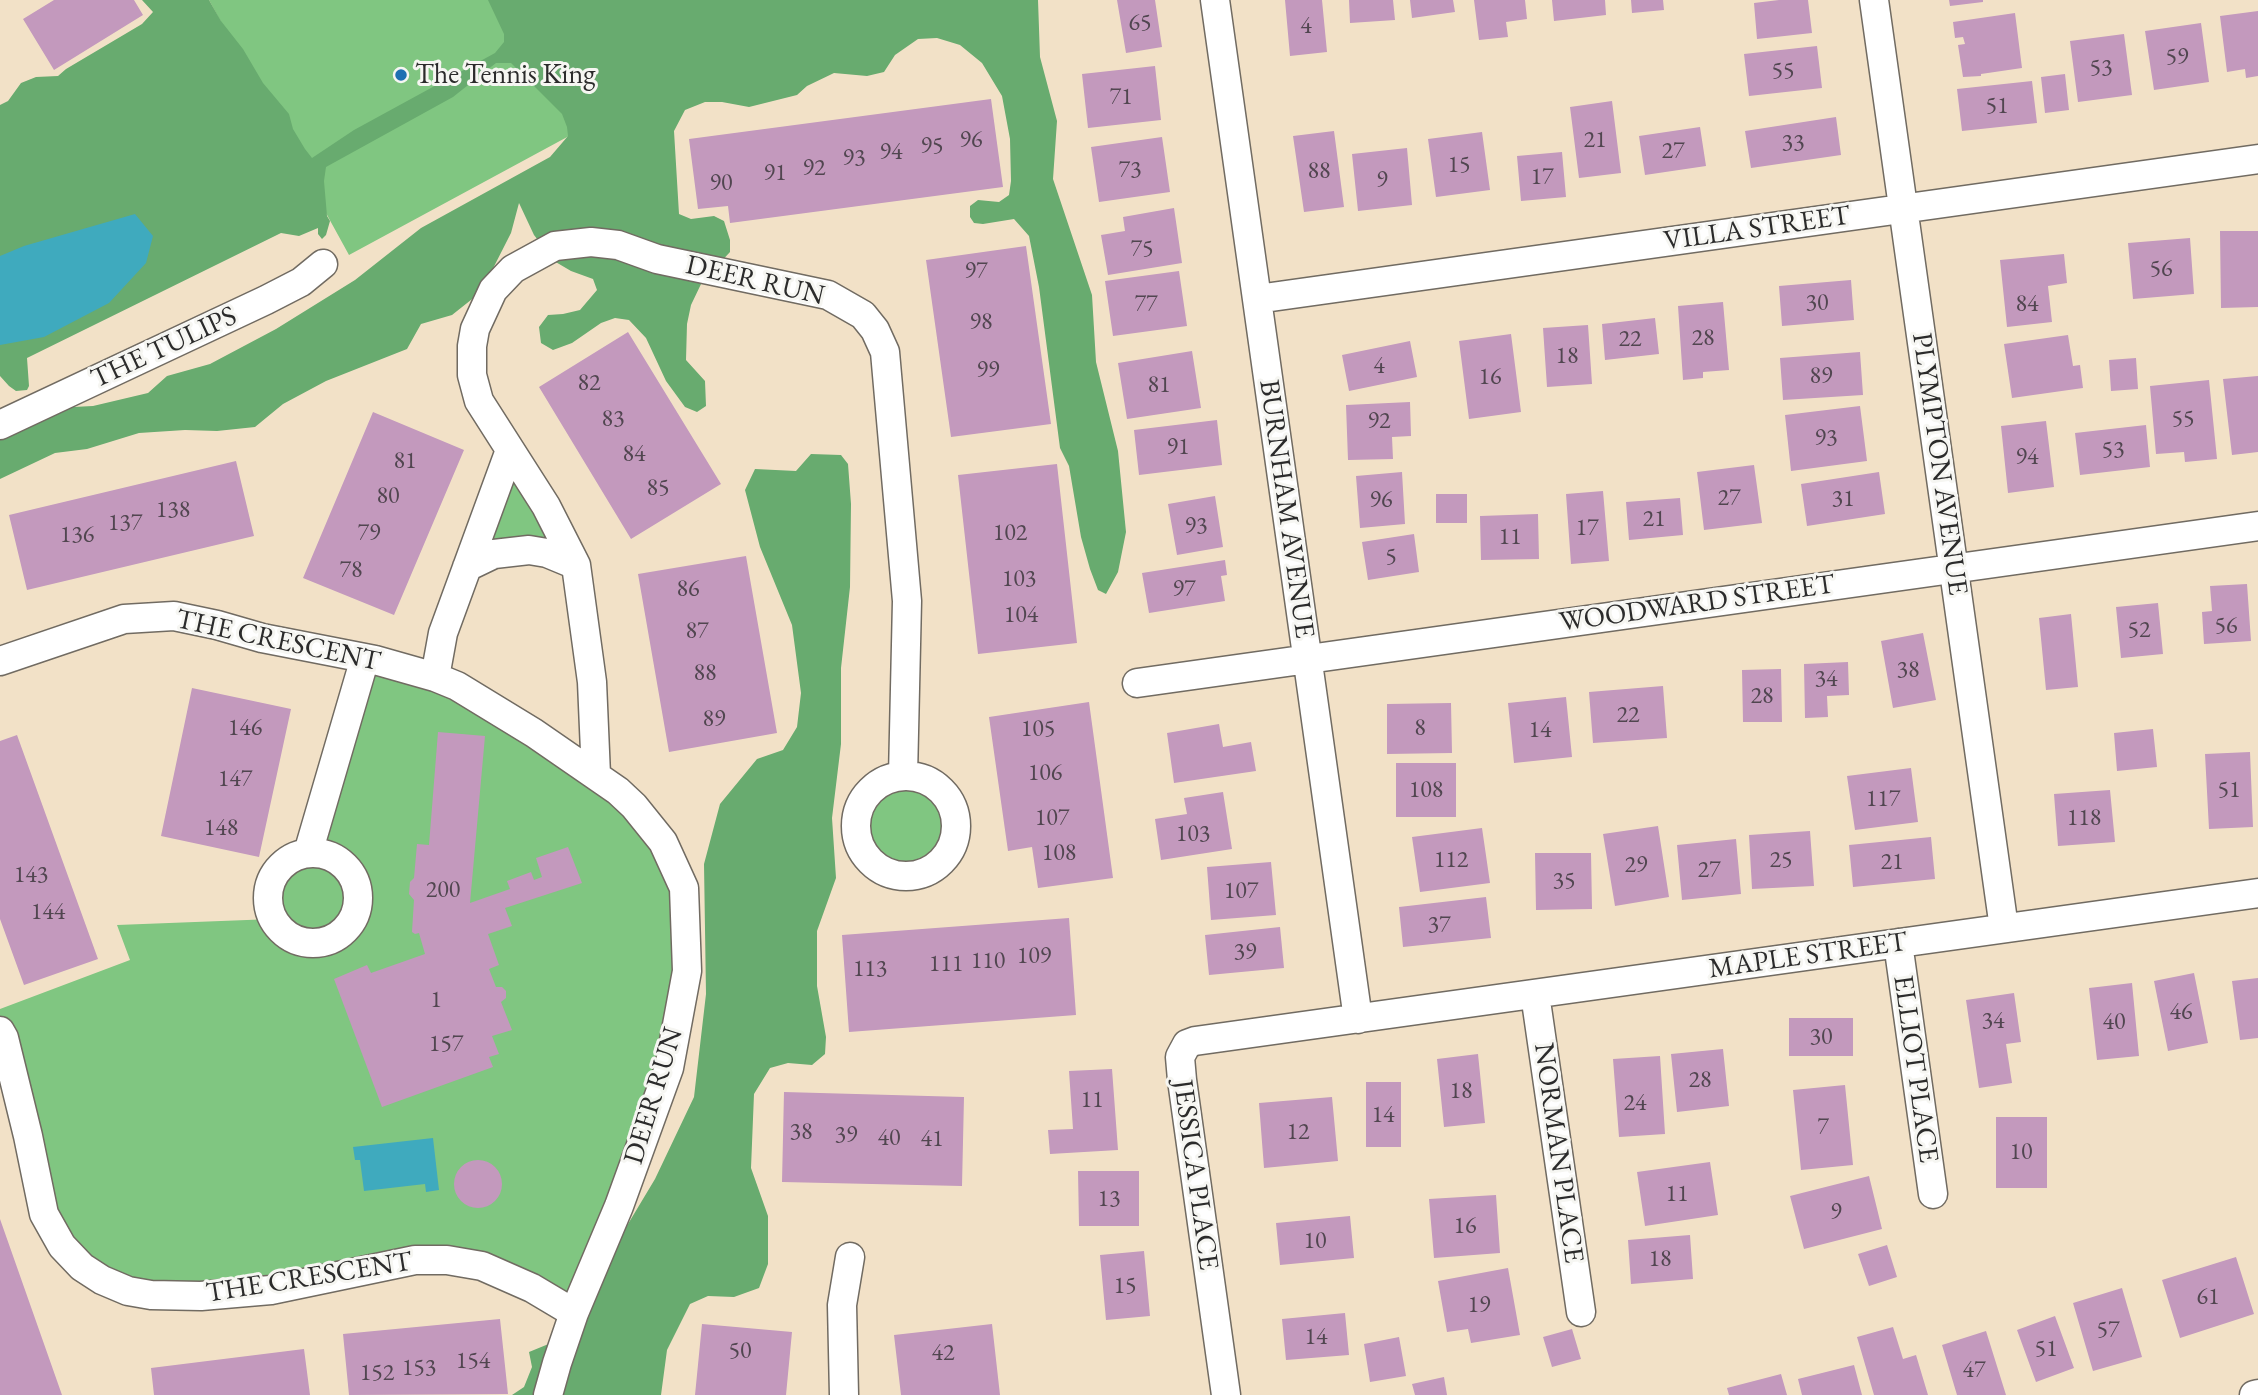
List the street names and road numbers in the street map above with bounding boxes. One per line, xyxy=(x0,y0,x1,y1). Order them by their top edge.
street label: VILLA STREET xyxy=(1662,199,1852,259)
street label: DEER RUN xyxy=(682,249,828,313)
street label: THE TULIPS xyxy=(86,300,242,396)
street label: PLYMPTON AVENUE xyxy=(1904,331,1974,597)
street label: BURNHAM AVENUE xyxy=(1251,378,1321,640)
street label: WOODWARD STREET xyxy=(1557,568,1837,640)
street label: THE CRESCENT xyxy=(173,603,383,679)
street label: MAPLE STREET xyxy=(1707,925,1909,987)
street label: ELLIOT PLACE xyxy=(1885,973,1945,1165)
street label: DEER RUN xyxy=(617,1024,691,1168)
street label: NORMAN PLACE xyxy=(1526,1041,1590,1265)
street label: JESSICA PLACE xyxy=(1165,1078,1225,1272)
street label: THE CRESCENT xyxy=(204,1245,414,1311)

